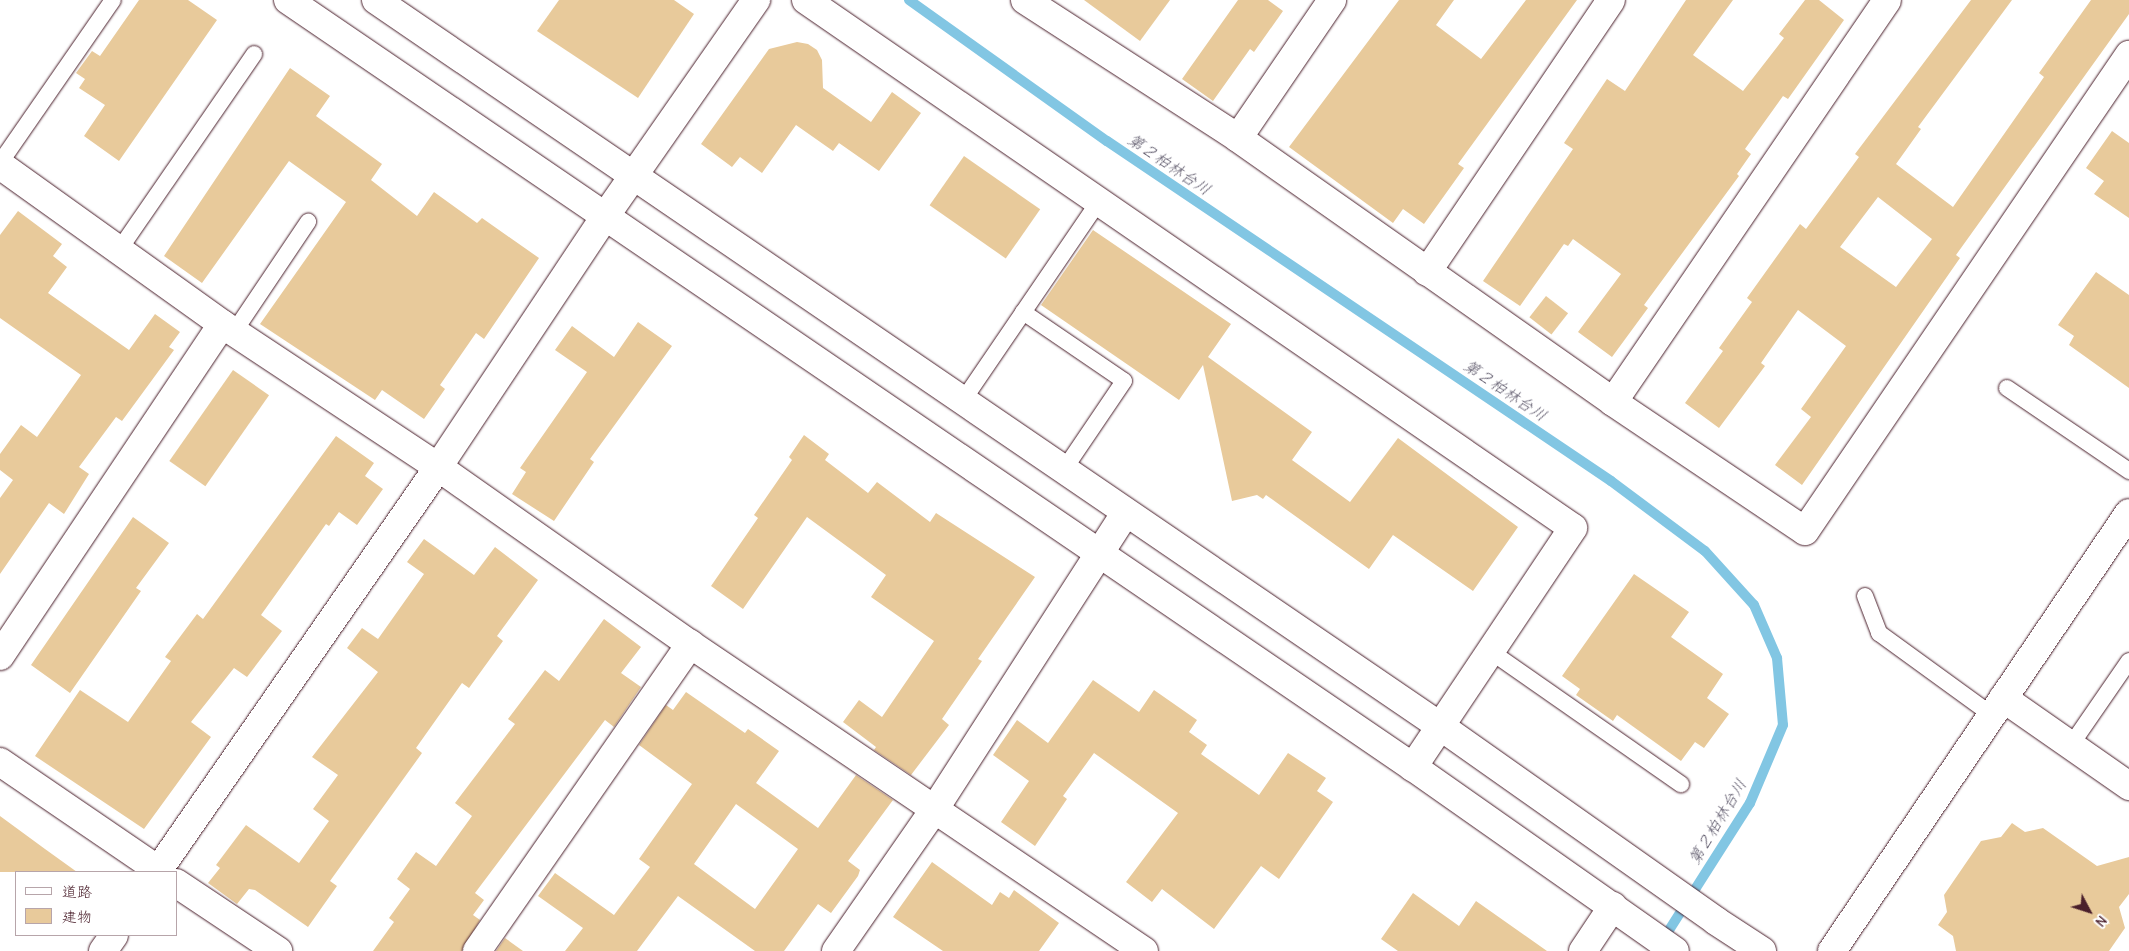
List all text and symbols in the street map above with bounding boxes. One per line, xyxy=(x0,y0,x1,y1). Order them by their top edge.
water label: 第２柏林台川 xyxy=(1124,130,1214,200)
water label: 第２柏林台川 xyxy=(1460,356,1550,426)
water label: 第２柏林台川 xyxy=(1685,776,1751,868)
legend xyxy=(15,871,178,936)
text: 道路 xyxy=(62,883,92,901)
north arrow xyxy=(2064,886,2114,936)
text: 建物 xyxy=(62,908,92,926)
text: N xyxy=(2091,912,2110,930)

